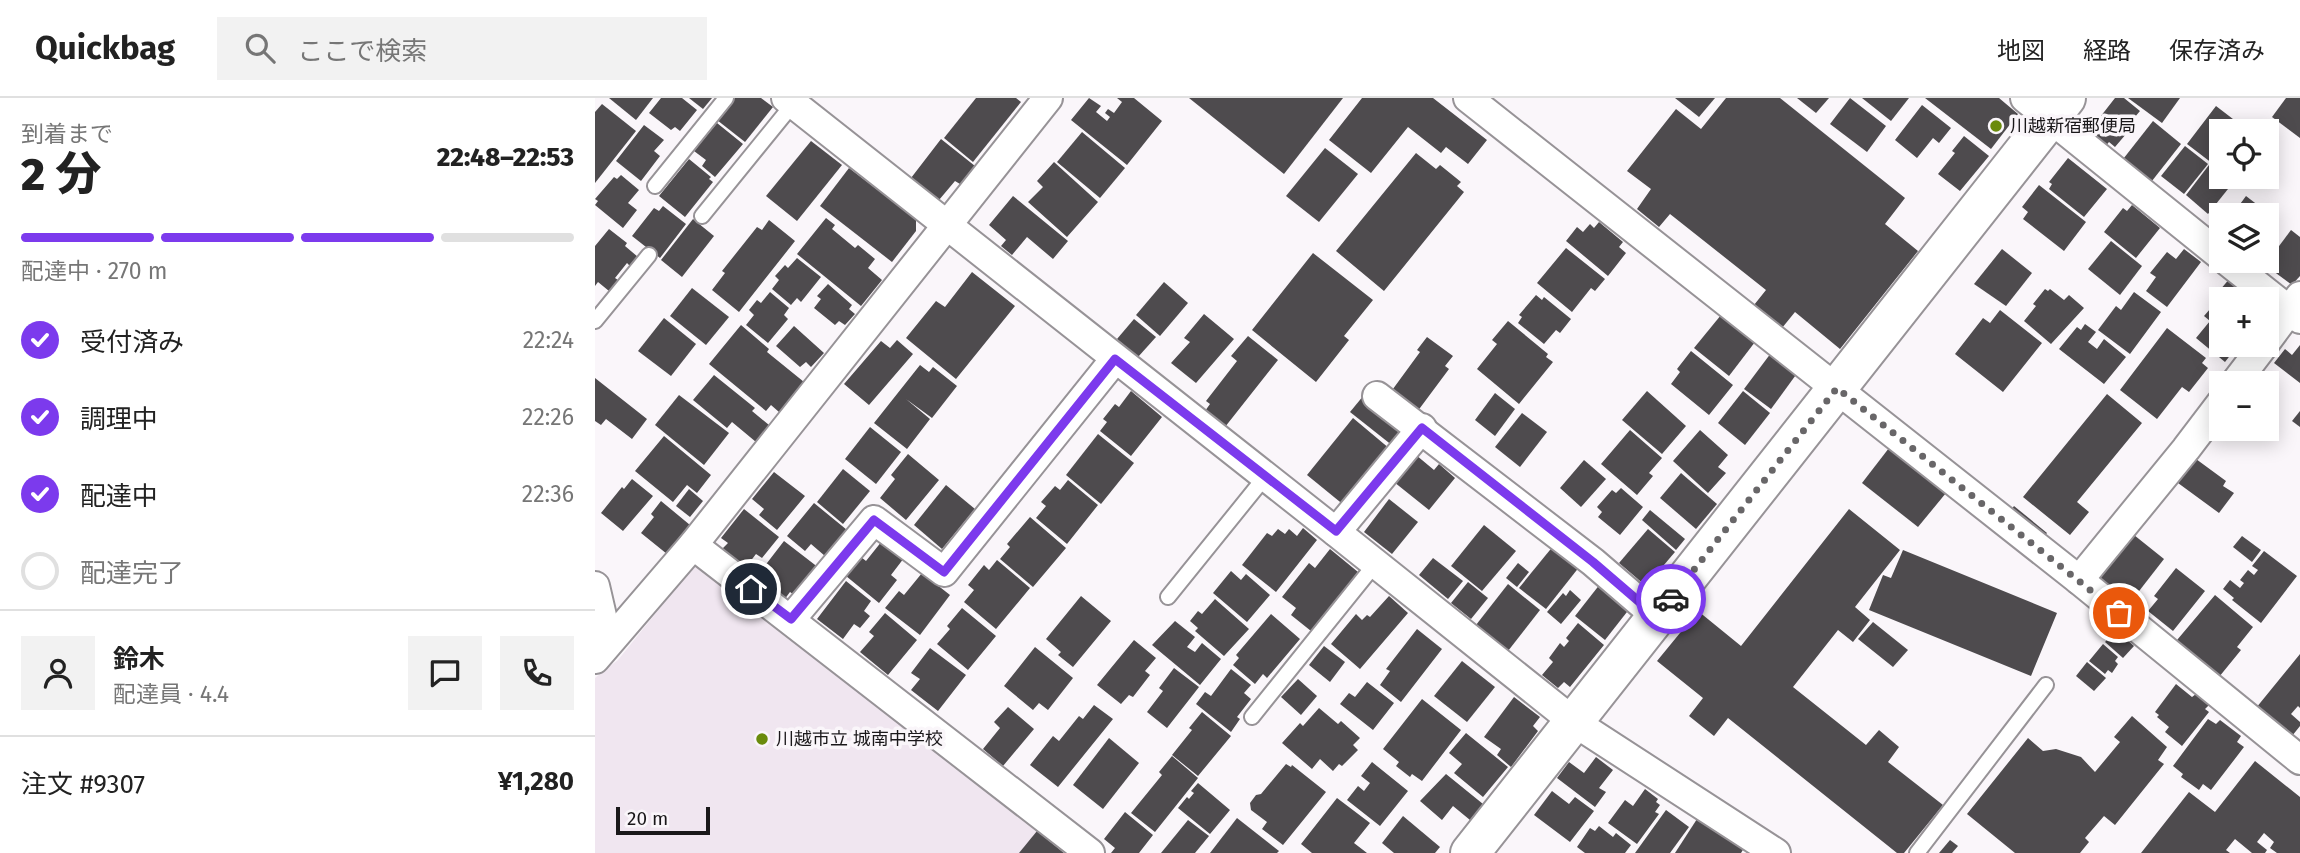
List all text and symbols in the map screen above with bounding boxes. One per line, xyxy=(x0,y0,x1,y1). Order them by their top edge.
search box xyxy=(217,17,707,80)
text: Quickbag xyxy=(35,28,175,68)
icon: search xyxy=(241,29,279,67)
text: ここで検索 xyxy=(297,36,427,67)
text: 地図 xyxy=(1997,37,2045,65)
text: 経路 xyxy=(2083,37,2131,65)
text: 保存済み xyxy=(2169,37,2265,65)
place label: 川越新宿郵便局 xyxy=(2010,115,2136,137)
marker: 川越新宿郵便局 xyxy=(1988,118,2004,134)
map controls xyxy=(2209,119,2279,441)
button: locate xyxy=(2209,119,2279,189)
text: 到着まで xyxy=(21,120,113,148)
text: 22:48–22:53 xyxy=(437,142,574,173)
text: 2 分 xyxy=(21,147,102,202)
button: layers xyxy=(2209,203,2279,273)
text: 配達中 · 270 m xyxy=(21,257,167,285)
button: + xyxy=(2209,287,2279,357)
icon: check xyxy=(21,321,59,359)
text: 22:24 xyxy=(523,326,574,354)
text: 受付済み xyxy=(80,327,184,358)
button: − xyxy=(2209,371,2279,441)
icon: check xyxy=(21,398,59,436)
text: 22:26 xyxy=(522,403,574,431)
text: 調理中 xyxy=(80,404,158,435)
icon: check xyxy=(21,475,59,513)
text: 22:36 xyxy=(522,480,574,508)
text: 配達中 xyxy=(80,481,158,512)
text: 配達完了 xyxy=(80,558,184,589)
pin xyxy=(721,559,781,619)
courier xyxy=(1636,564,1706,634)
icon: home xyxy=(732,570,770,608)
icon: car xyxy=(1652,580,1690,618)
pin xyxy=(2089,583,2149,643)
icon: bag xyxy=(2100,594,2138,632)
button: person xyxy=(21,636,95,710)
button: chat xyxy=(408,636,482,710)
button: phone xyxy=(500,636,574,710)
text: 鈴木 xyxy=(113,644,165,675)
text: 配達員 · 4.4 xyxy=(113,680,229,708)
place label: 川越市立 城南中学校 xyxy=(776,728,943,750)
marker: 川越市立 城南中学校 xyxy=(754,731,770,747)
text: ¥1,280 xyxy=(498,766,574,797)
text: 注文 #9307 xyxy=(21,769,145,800)
scale bar xyxy=(616,804,711,836)
text: 20 m xyxy=(627,807,668,830)

